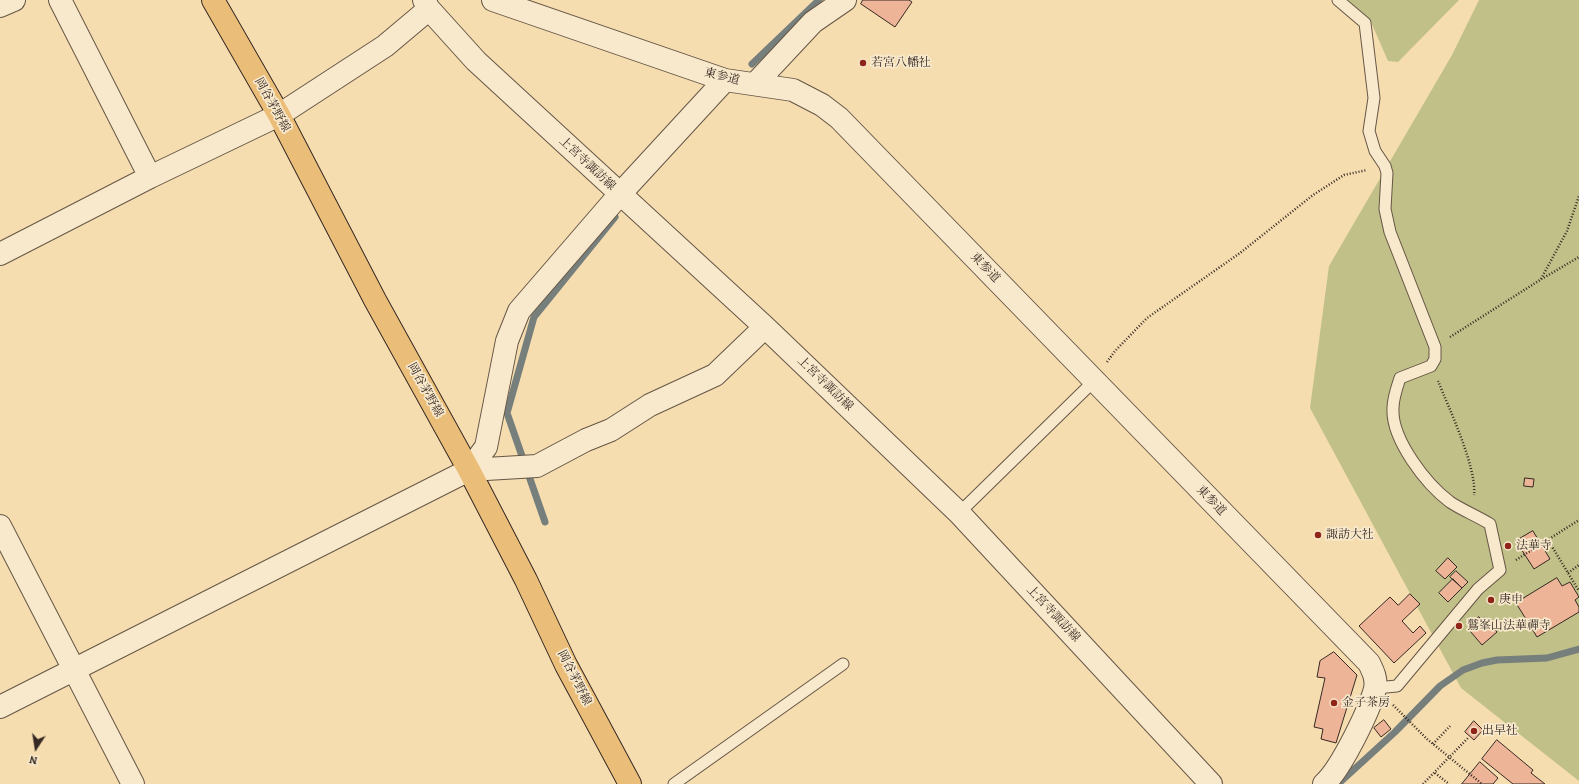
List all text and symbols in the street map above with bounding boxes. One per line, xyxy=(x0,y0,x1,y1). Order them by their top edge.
place label: 若宮八幡社 xyxy=(871,56,931,70)
marker: 若宮八幡社 xyxy=(858,58,868,68)
street label: 東参道 xyxy=(703,66,741,88)
street label: 岡谷茅野線 xyxy=(251,75,293,135)
street label: 上宮寺諏訪線 xyxy=(556,134,618,194)
street label: 東参道 xyxy=(967,250,1003,286)
street label: 上宮寺諏訪線 xyxy=(794,354,856,414)
street label: 岡谷茅野線 xyxy=(404,360,446,420)
street label: 東参道 xyxy=(1193,483,1229,519)
place label: 諏訪大社 xyxy=(1326,528,1374,542)
marker: 諏訪大社 xyxy=(1313,530,1323,540)
place label: 法華寺 xyxy=(1516,539,1552,553)
marker: 法華寺 xyxy=(1503,541,1513,551)
street label: 上宮寺諏訪線 xyxy=(1023,583,1083,645)
place label: 庚申 xyxy=(1499,593,1523,607)
marker: 庚申 xyxy=(1486,595,1496,605)
place label: 鷲峯山法華禪寺 xyxy=(1467,619,1551,633)
marker: 鷲峯山法華禪寺 xyxy=(1454,621,1464,631)
street label: 岡谷茅野線 xyxy=(554,648,594,708)
place label: 金子茶房 xyxy=(1342,696,1390,710)
marker: 金子茶房 xyxy=(1329,698,1339,708)
place label: 出早社 xyxy=(1482,724,1518,738)
marker: 出早社 xyxy=(1469,726,1479,736)
north arrow xyxy=(16,728,56,768)
text: N xyxy=(28,752,39,768)

